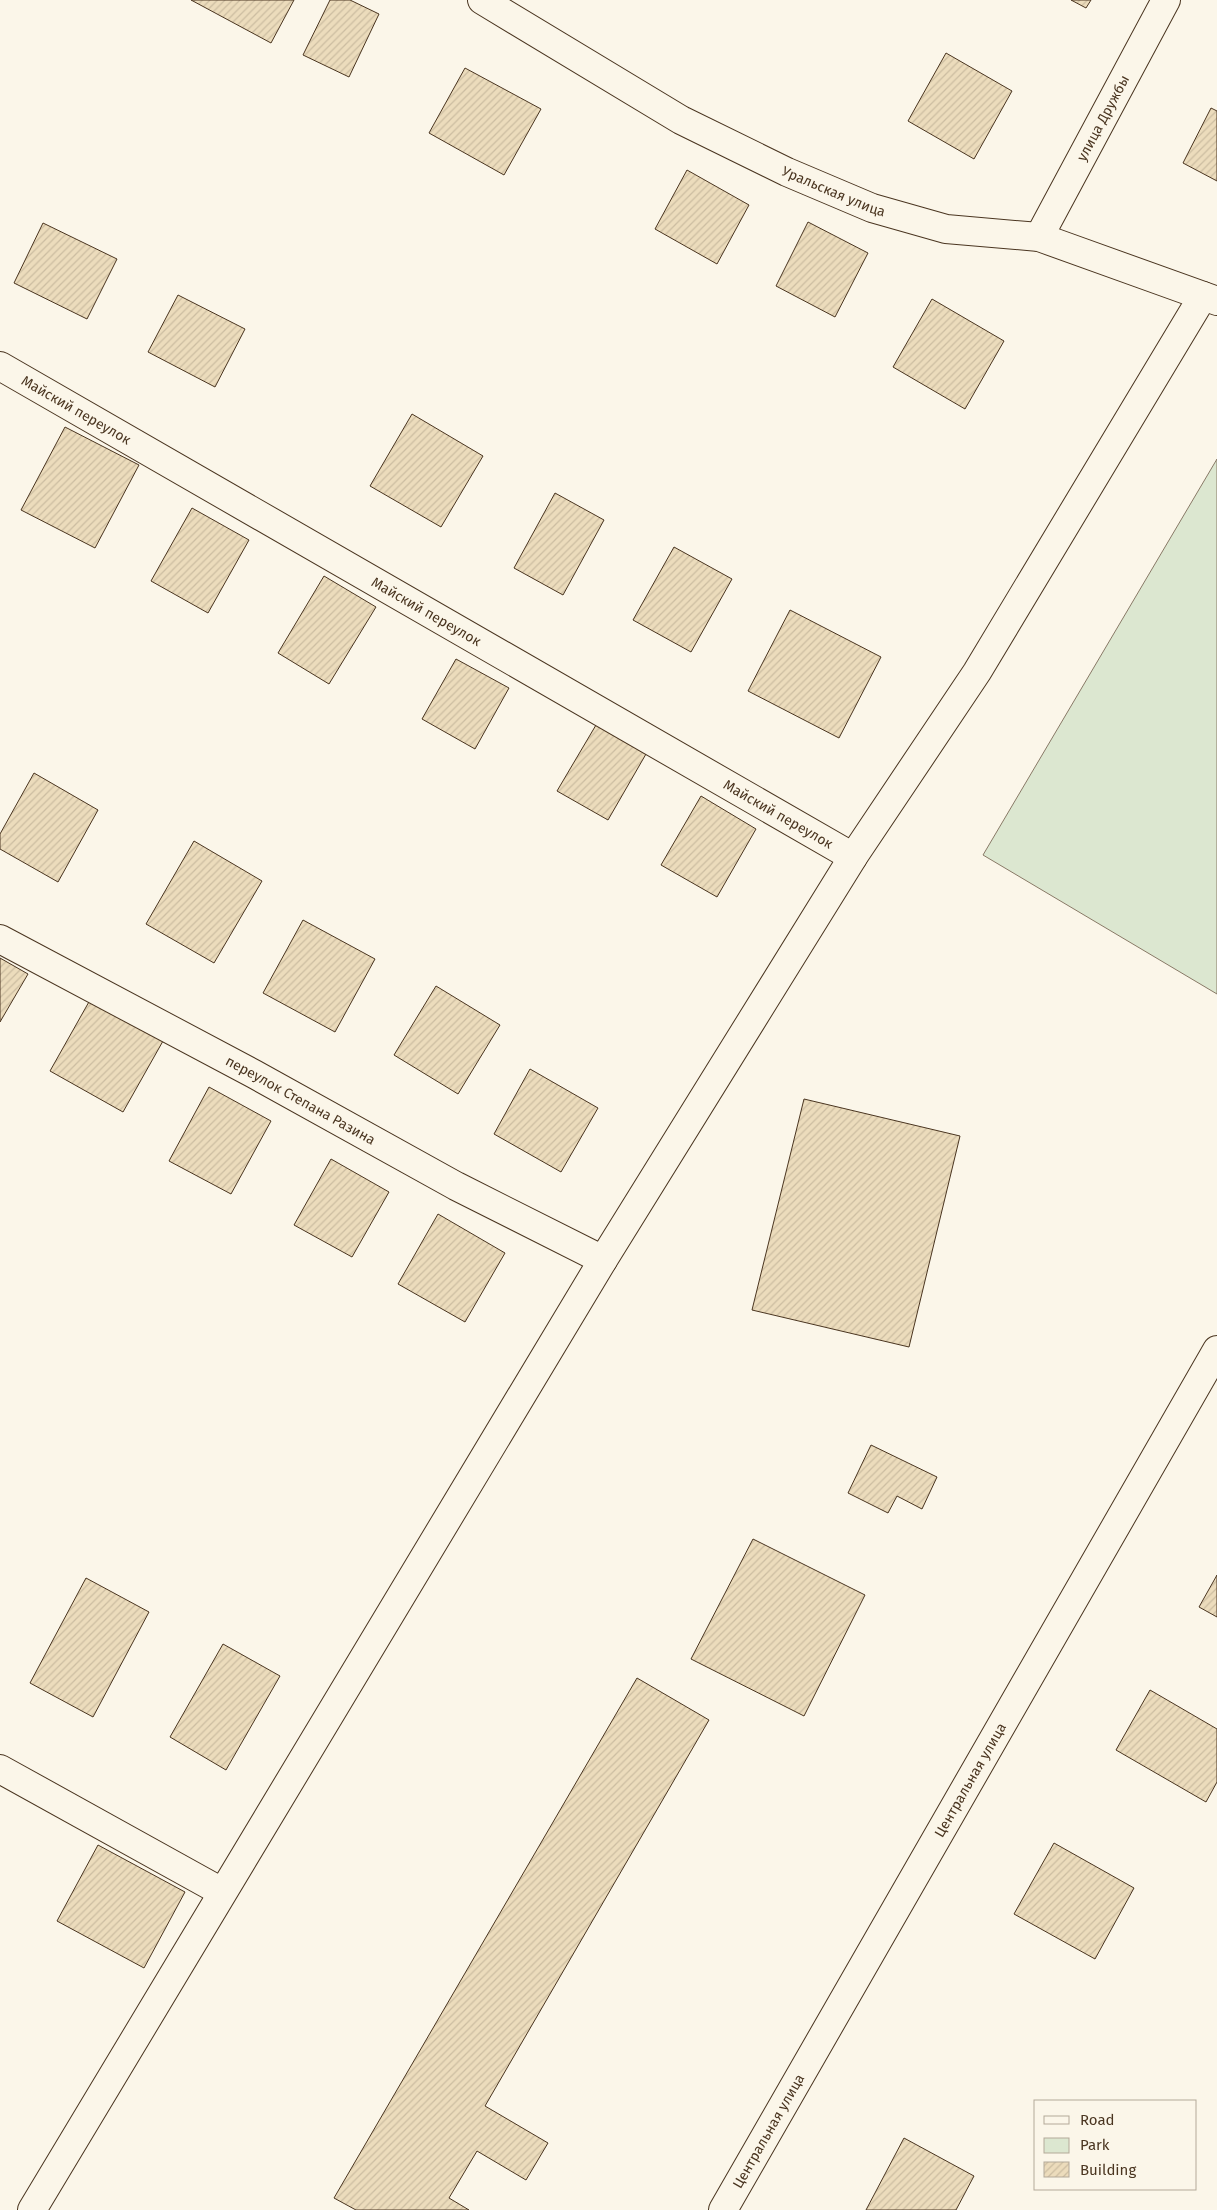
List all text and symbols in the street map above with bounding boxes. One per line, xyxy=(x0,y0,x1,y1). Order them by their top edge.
street label: улица Дружбы xyxy=(1073,72,1133,164)
street label: Уральская улица xyxy=(779,163,887,220)
street label: Майский переулок xyxy=(18,372,134,449)
street label: Майский переулок xyxy=(368,574,485,650)
street label: Майский переулок xyxy=(720,776,836,853)
street label: переулок Степана Разина xyxy=(223,1052,378,1149)
street label: Центральная улица xyxy=(931,1720,1010,1840)
street label: Центральная улица xyxy=(729,2071,808,2192)
legend xyxy=(1034,2100,1197,2190)
text: Road xyxy=(1080,2111,1115,2129)
text: Park xyxy=(1080,2136,1110,2154)
text: Building xyxy=(1080,2161,1136,2179)

